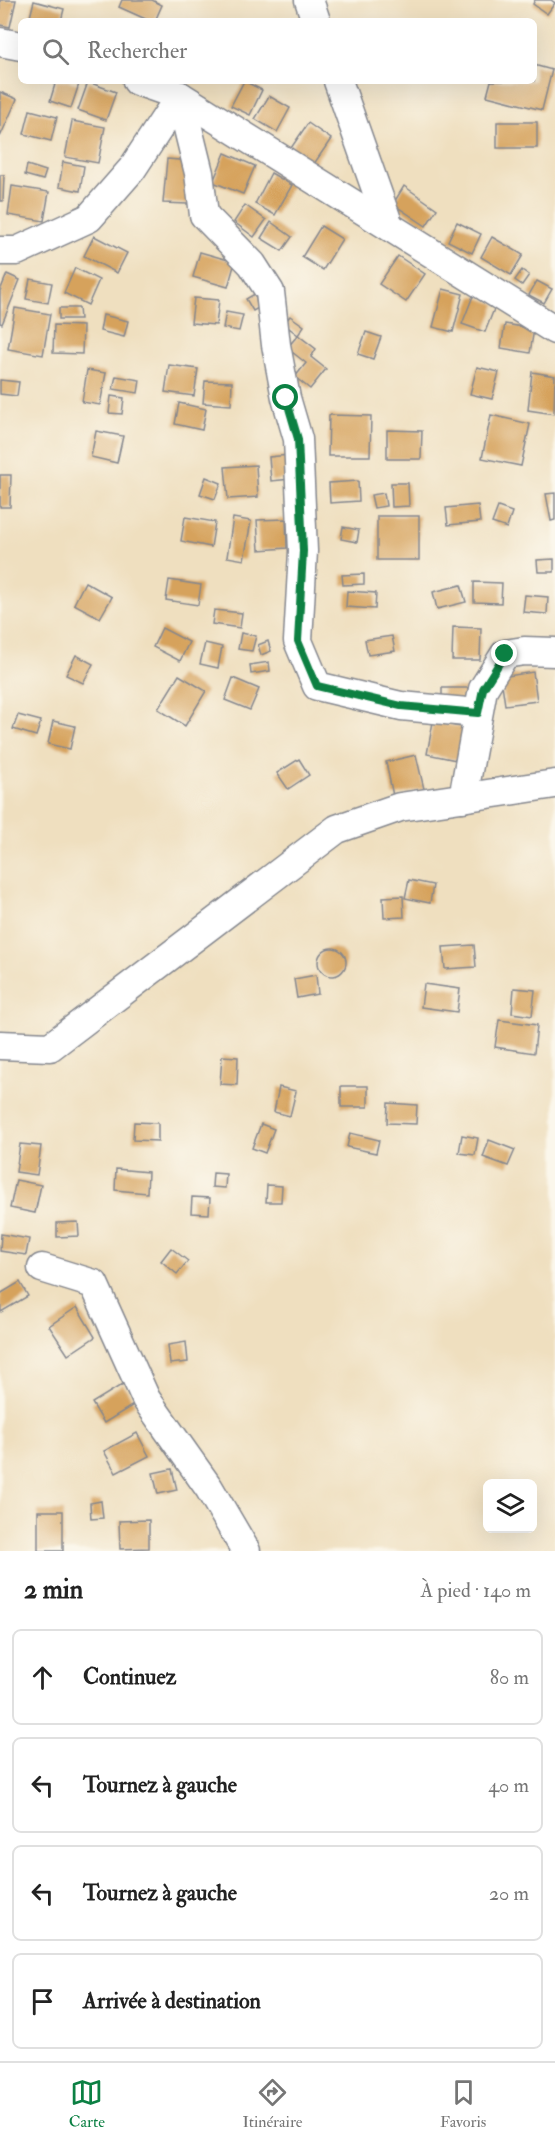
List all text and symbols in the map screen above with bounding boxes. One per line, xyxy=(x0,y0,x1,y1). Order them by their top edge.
search box xyxy=(18,18,537,84)
icon: search xyxy=(39,35,72,68)
text: Rechercher xyxy=(87,37,187,65)
route start xyxy=(272,384,298,410)
route end xyxy=(491,640,517,666)
map controls xyxy=(483,1479,537,1533)
button: layers xyxy=(483,1479,537,1533)
text: 2 min xyxy=(24,1574,83,1606)
text: À pied · 140 m xyxy=(420,1578,531,1603)
icon: ahead xyxy=(26,1661,59,1694)
text: Continuez xyxy=(83,1663,176,1691)
text: 80 m xyxy=(490,1665,529,1690)
icon: left xyxy=(26,1769,59,1802)
text: Tournez à gauche xyxy=(83,1771,237,1799)
text: 40 m xyxy=(488,1773,529,1798)
icon: left xyxy=(26,1877,59,1910)
text: Tournez à gauche xyxy=(83,1879,237,1907)
text: 20 m xyxy=(489,1881,529,1906)
icon: arrive xyxy=(26,1985,59,2018)
text: Arrivée à destination xyxy=(83,1987,261,2015)
tab: Carte xyxy=(69,2076,105,2132)
tab: Itinéraire xyxy=(242,2076,302,2132)
tab: Favoris xyxy=(440,2076,486,2132)

